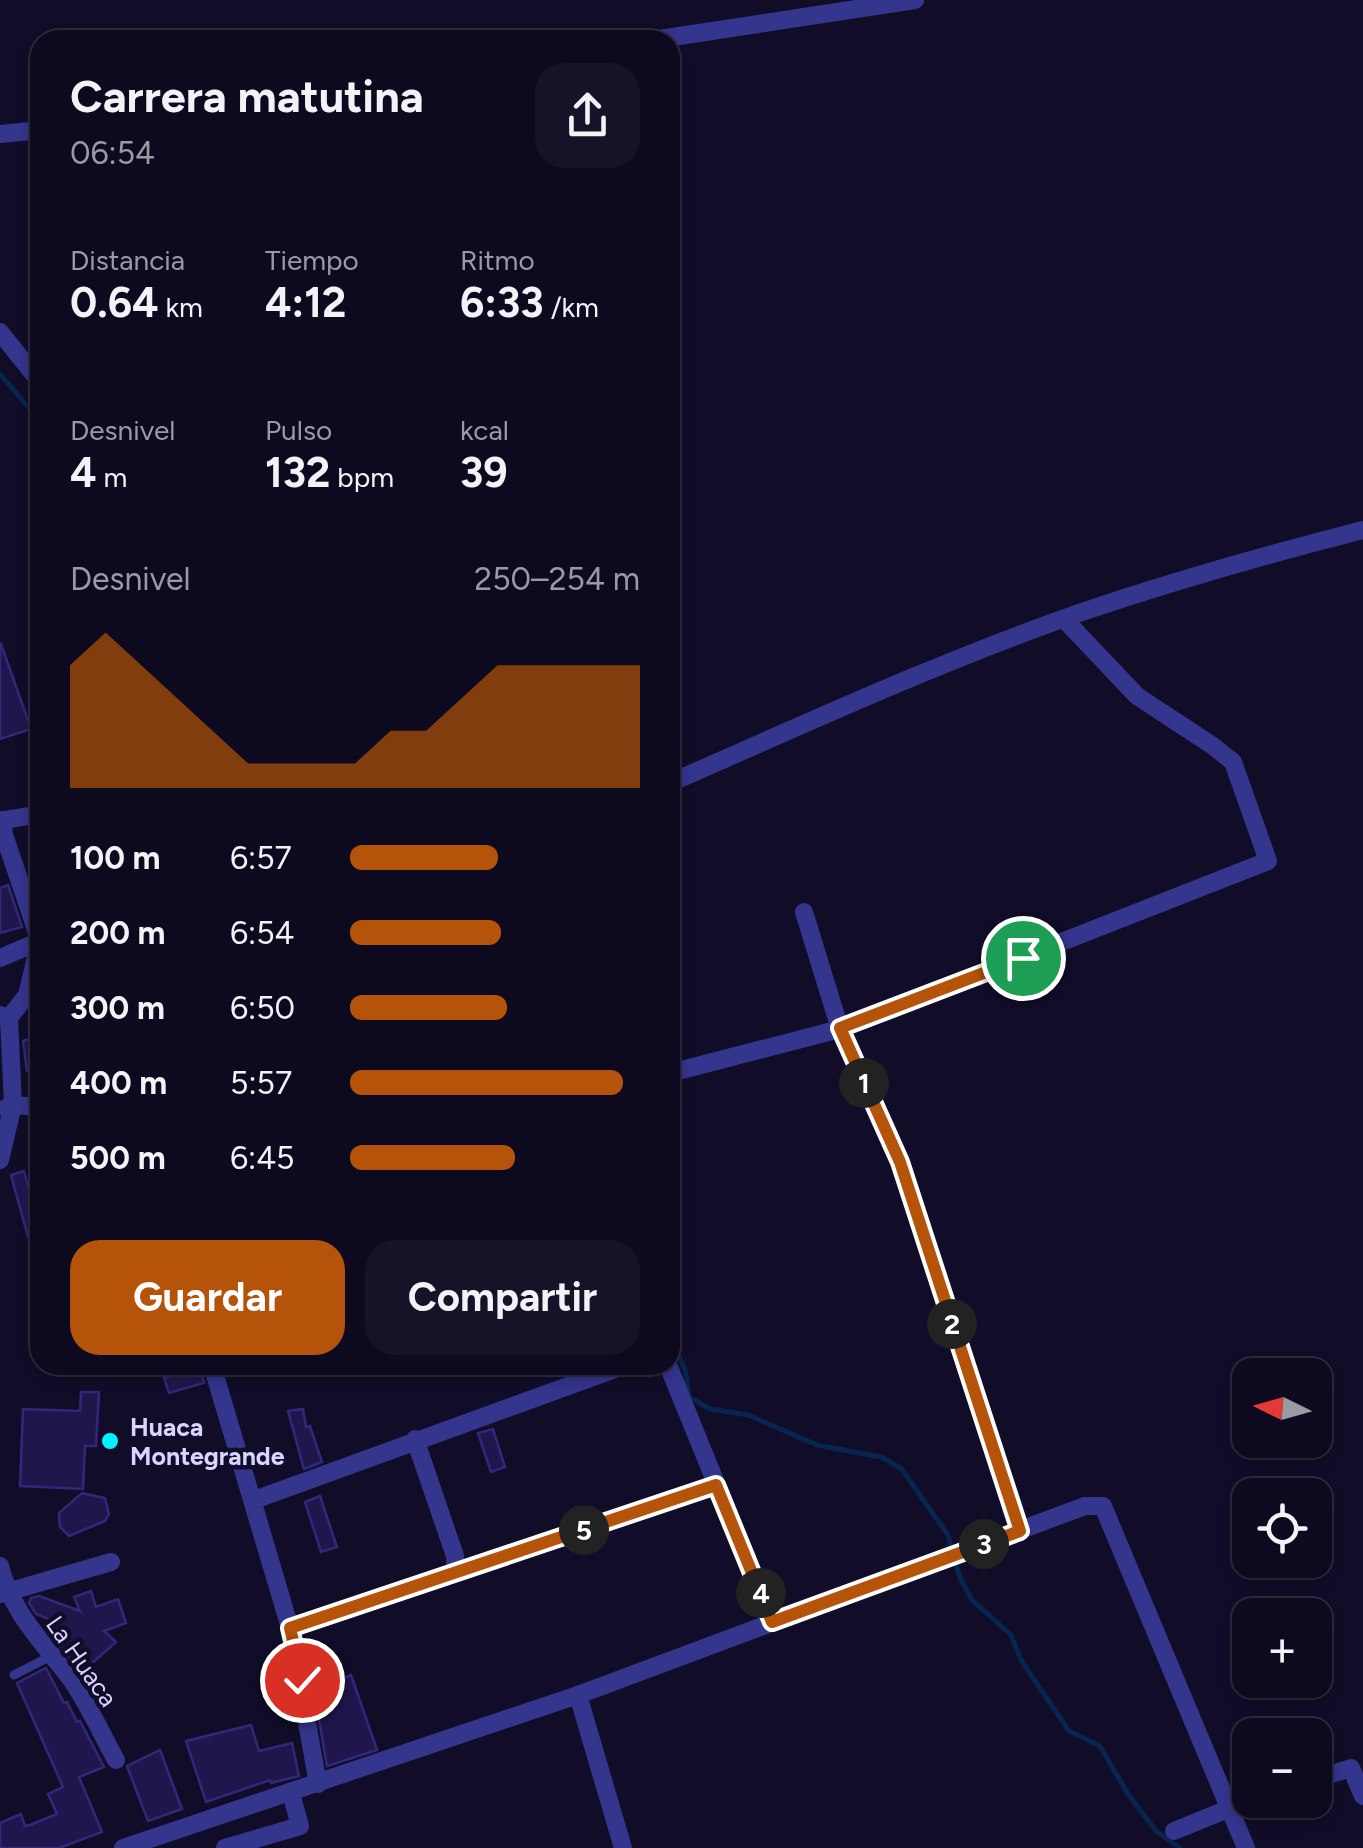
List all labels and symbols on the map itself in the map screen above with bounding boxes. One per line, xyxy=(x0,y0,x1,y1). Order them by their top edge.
pin xyxy=(981,916,1066,1001)
pin: 1 xyxy=(839,1058,889,1108)
pin: 2 xyxy=(927,1299,977,1349)
north arrow xyxy=(1232,1358,1332,1458)
place label: Huaca Montegrande xyxy=(130,1412,285,1471)
marker: Huaca Montegrande xyxy=(99,1430,121,1452)
pin: 5 xyxy=(559,1505,609,1555)
pin: 3 xyxy=(959,1519,1009,1569)
pin: 4 xyxy=(736,1568,786,1618)
street label: La Huaca xyxy=(40,1610,124,1712)
pin xyxy=(260,1638,345,1723)

